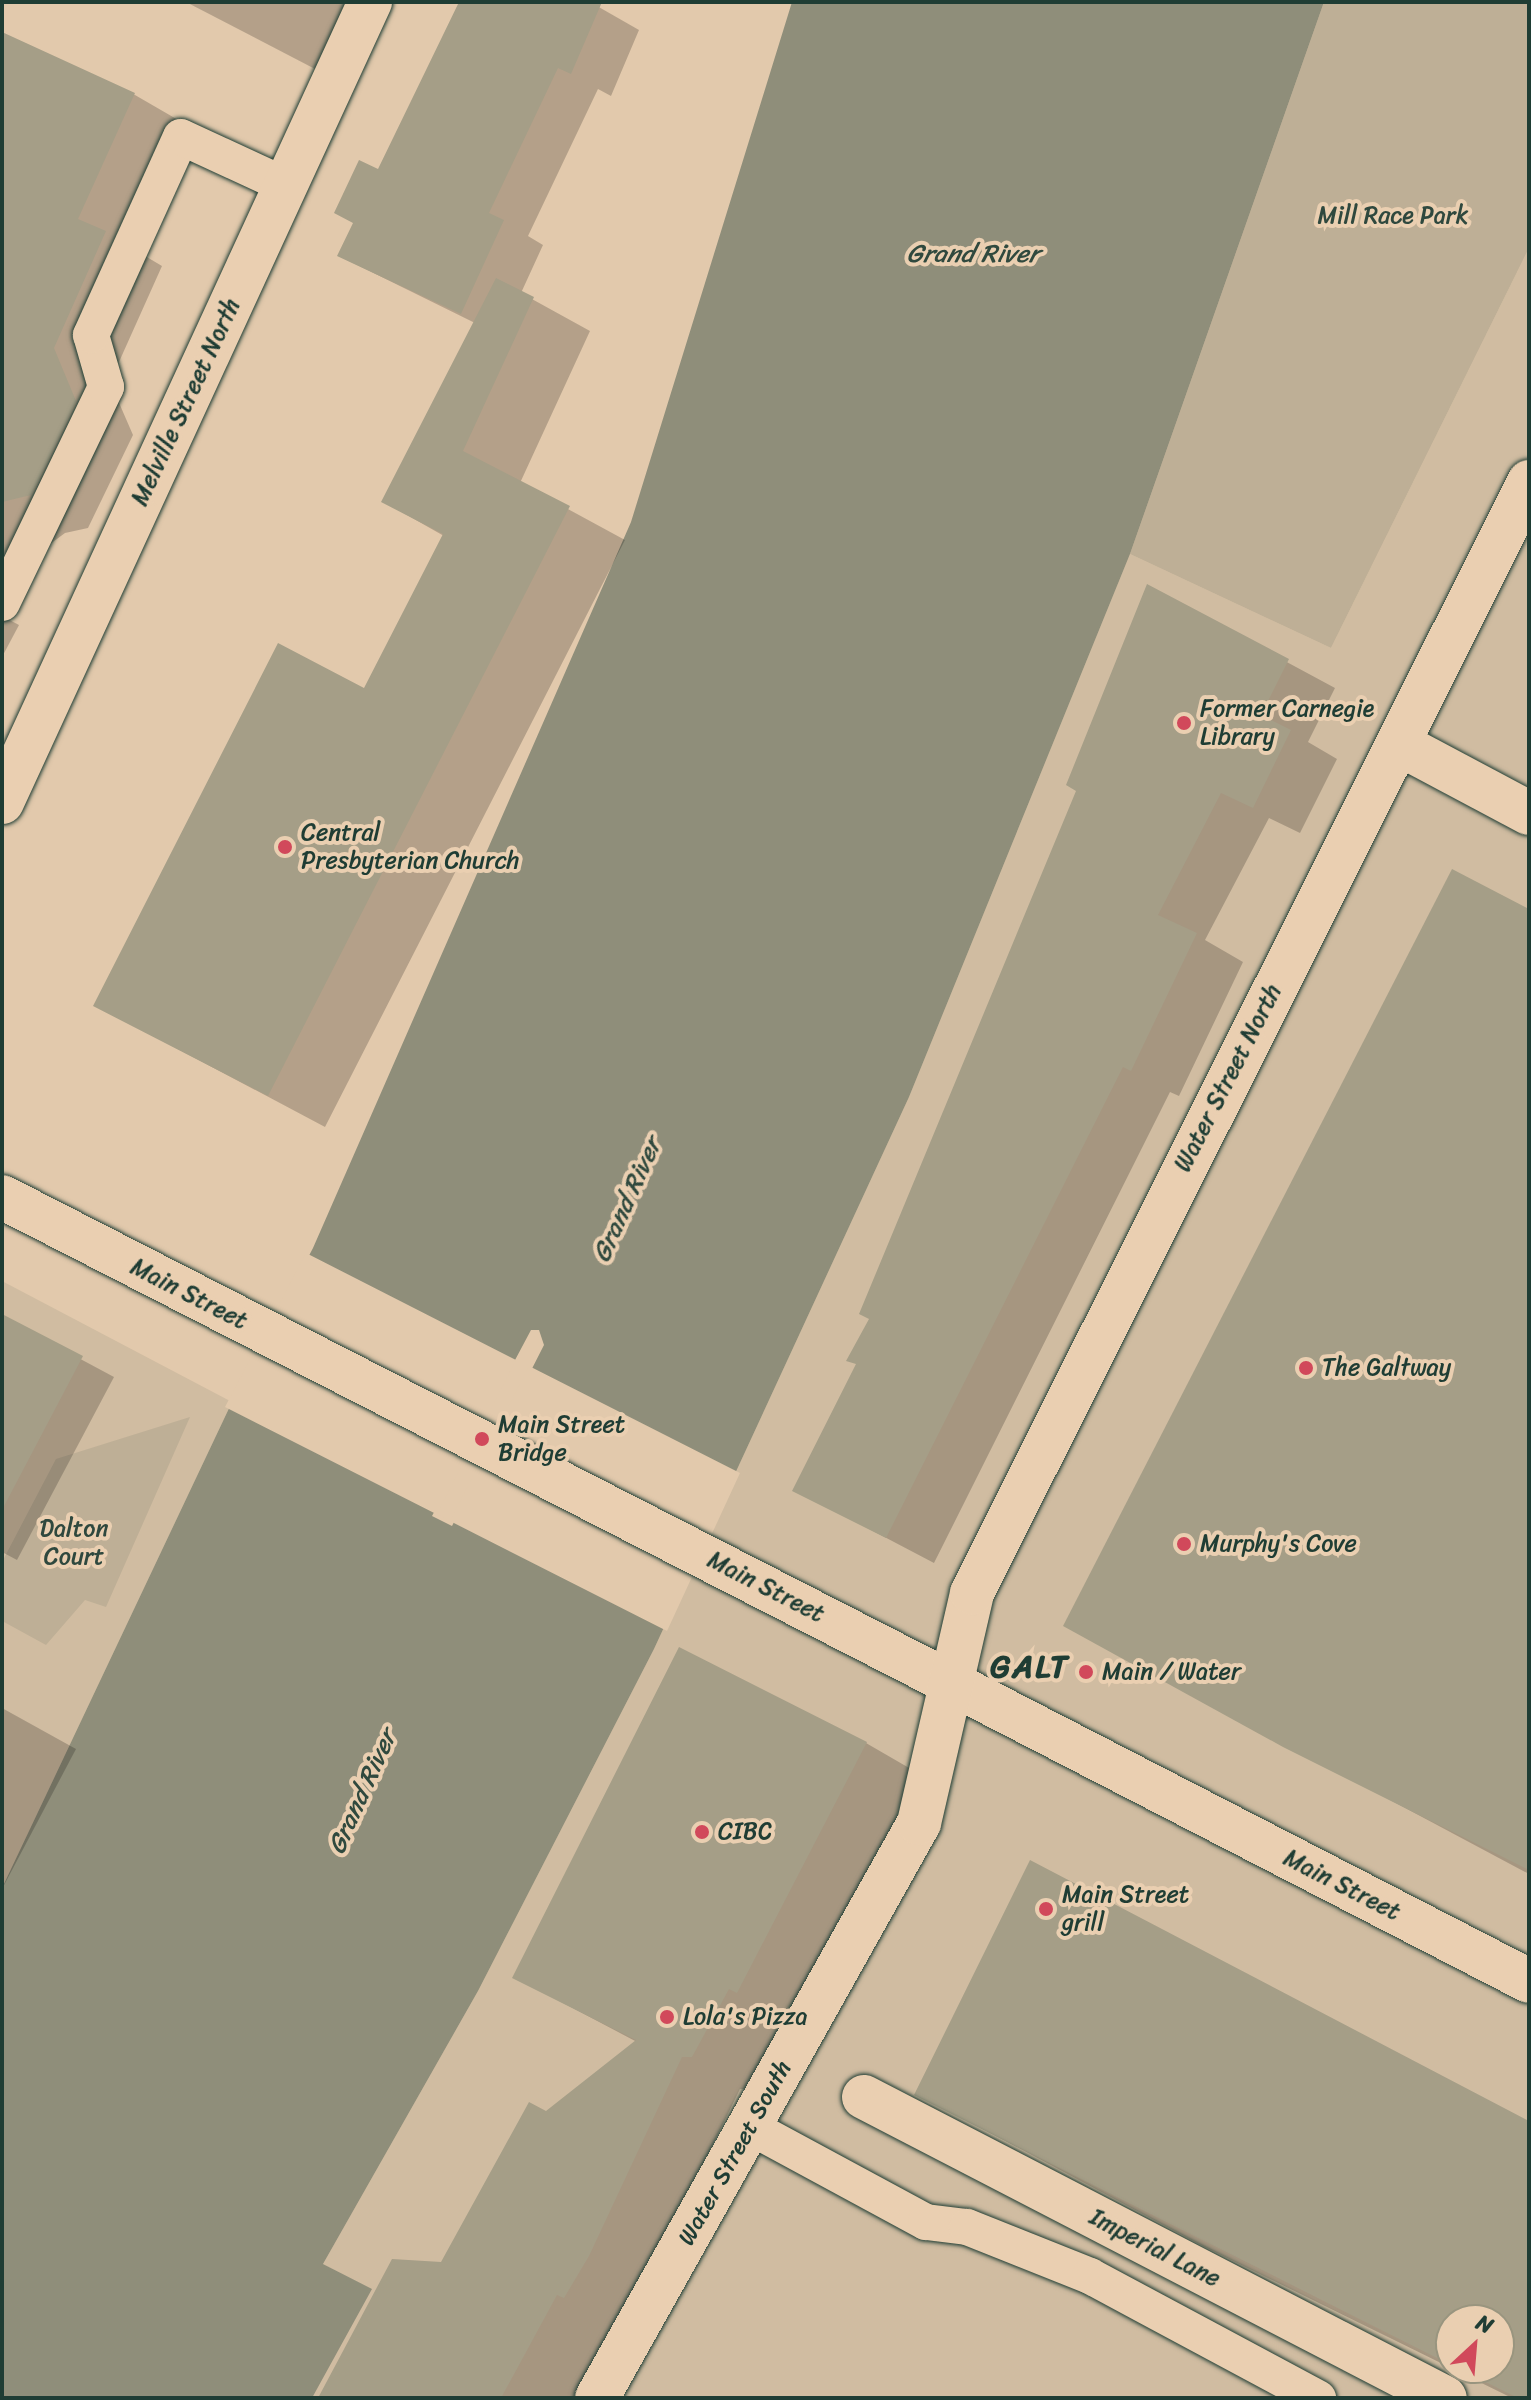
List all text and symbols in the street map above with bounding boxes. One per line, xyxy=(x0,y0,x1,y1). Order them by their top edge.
park label: Mill Race Park xyxy=(1317,202,1469,230)
water label: Grand River xyxy=(906,238,1040,270)
street label: Melville Street North xyxy=(125,294,247,510)
place label: Former Carnegie Library xyxy=(1200,695,1375,751)
marker: Former Carnegie Library xyxy=(1175,714,1193,732)
place label: Central Presbyterian Church xyxy=(301,819,519,875)
marker: Central Presbyterian Church xyxy=(276,838,294,856)
street label: Water Street North xyxy=(1168,979,1288,1177)
water label: Grand River xyxy=(586,1133,668,1267)
street label: Main Street xyxy=(126,1252,252,1336)
place label: The Galtway xyxy=(1322,1354,1452,1382)
marker: The Galtway xyxy=(1297,1359,1315,1377)
place label: Main Street Bridge xyxy=(498,1411,625,1467)
marker: Main Street Bridge xyxy=(473,1430,491,1448)
park label: Dalton Court xyxy=(40,1515,108,1571)
place label: Murphy's Cove xyxy=(1200,1530,1357,1558)
marker: Murphy's Cove xyxy=(1175,1535,1193,1553)
street label: Main Street xyxy=(703,1545,829,1629)
district label: GALT xyxy=(990,1648,1070,1686)
place label: Main / Water xyxy=(1102,1658,1241,1686)
marker: Main / Water xyxy=(1077,1663,1095,1681)
water label: Grand River xyxy=(321,1725,403,1859)
place label: CIBC xyxy=(718,1818,772,1846)
marker: CIBC xyxy=(693,1823,711,1841)
street label: Main Street xyxy=(1279,1843,1405,1927)
place label: Main Street grill xyxy=(1062,1881,1189,1937)
marker: Main Street grill xyxy=(1037,1900,1055,1918)
place label: Lola's Pizza xyxy=(683,2003,807,2031)
marker: Lola's Pizza xyxy=(658,2008,676,2026)
street label: Water Street South xyxy=(672,2055,798,2251)
street label: Imperial Lane xyxy=(1085,2203,1225,2293)
text: N xyxy=(1469,2303,1500,2345)
north arrow xyxy=(1435,2304,1515,2384)

